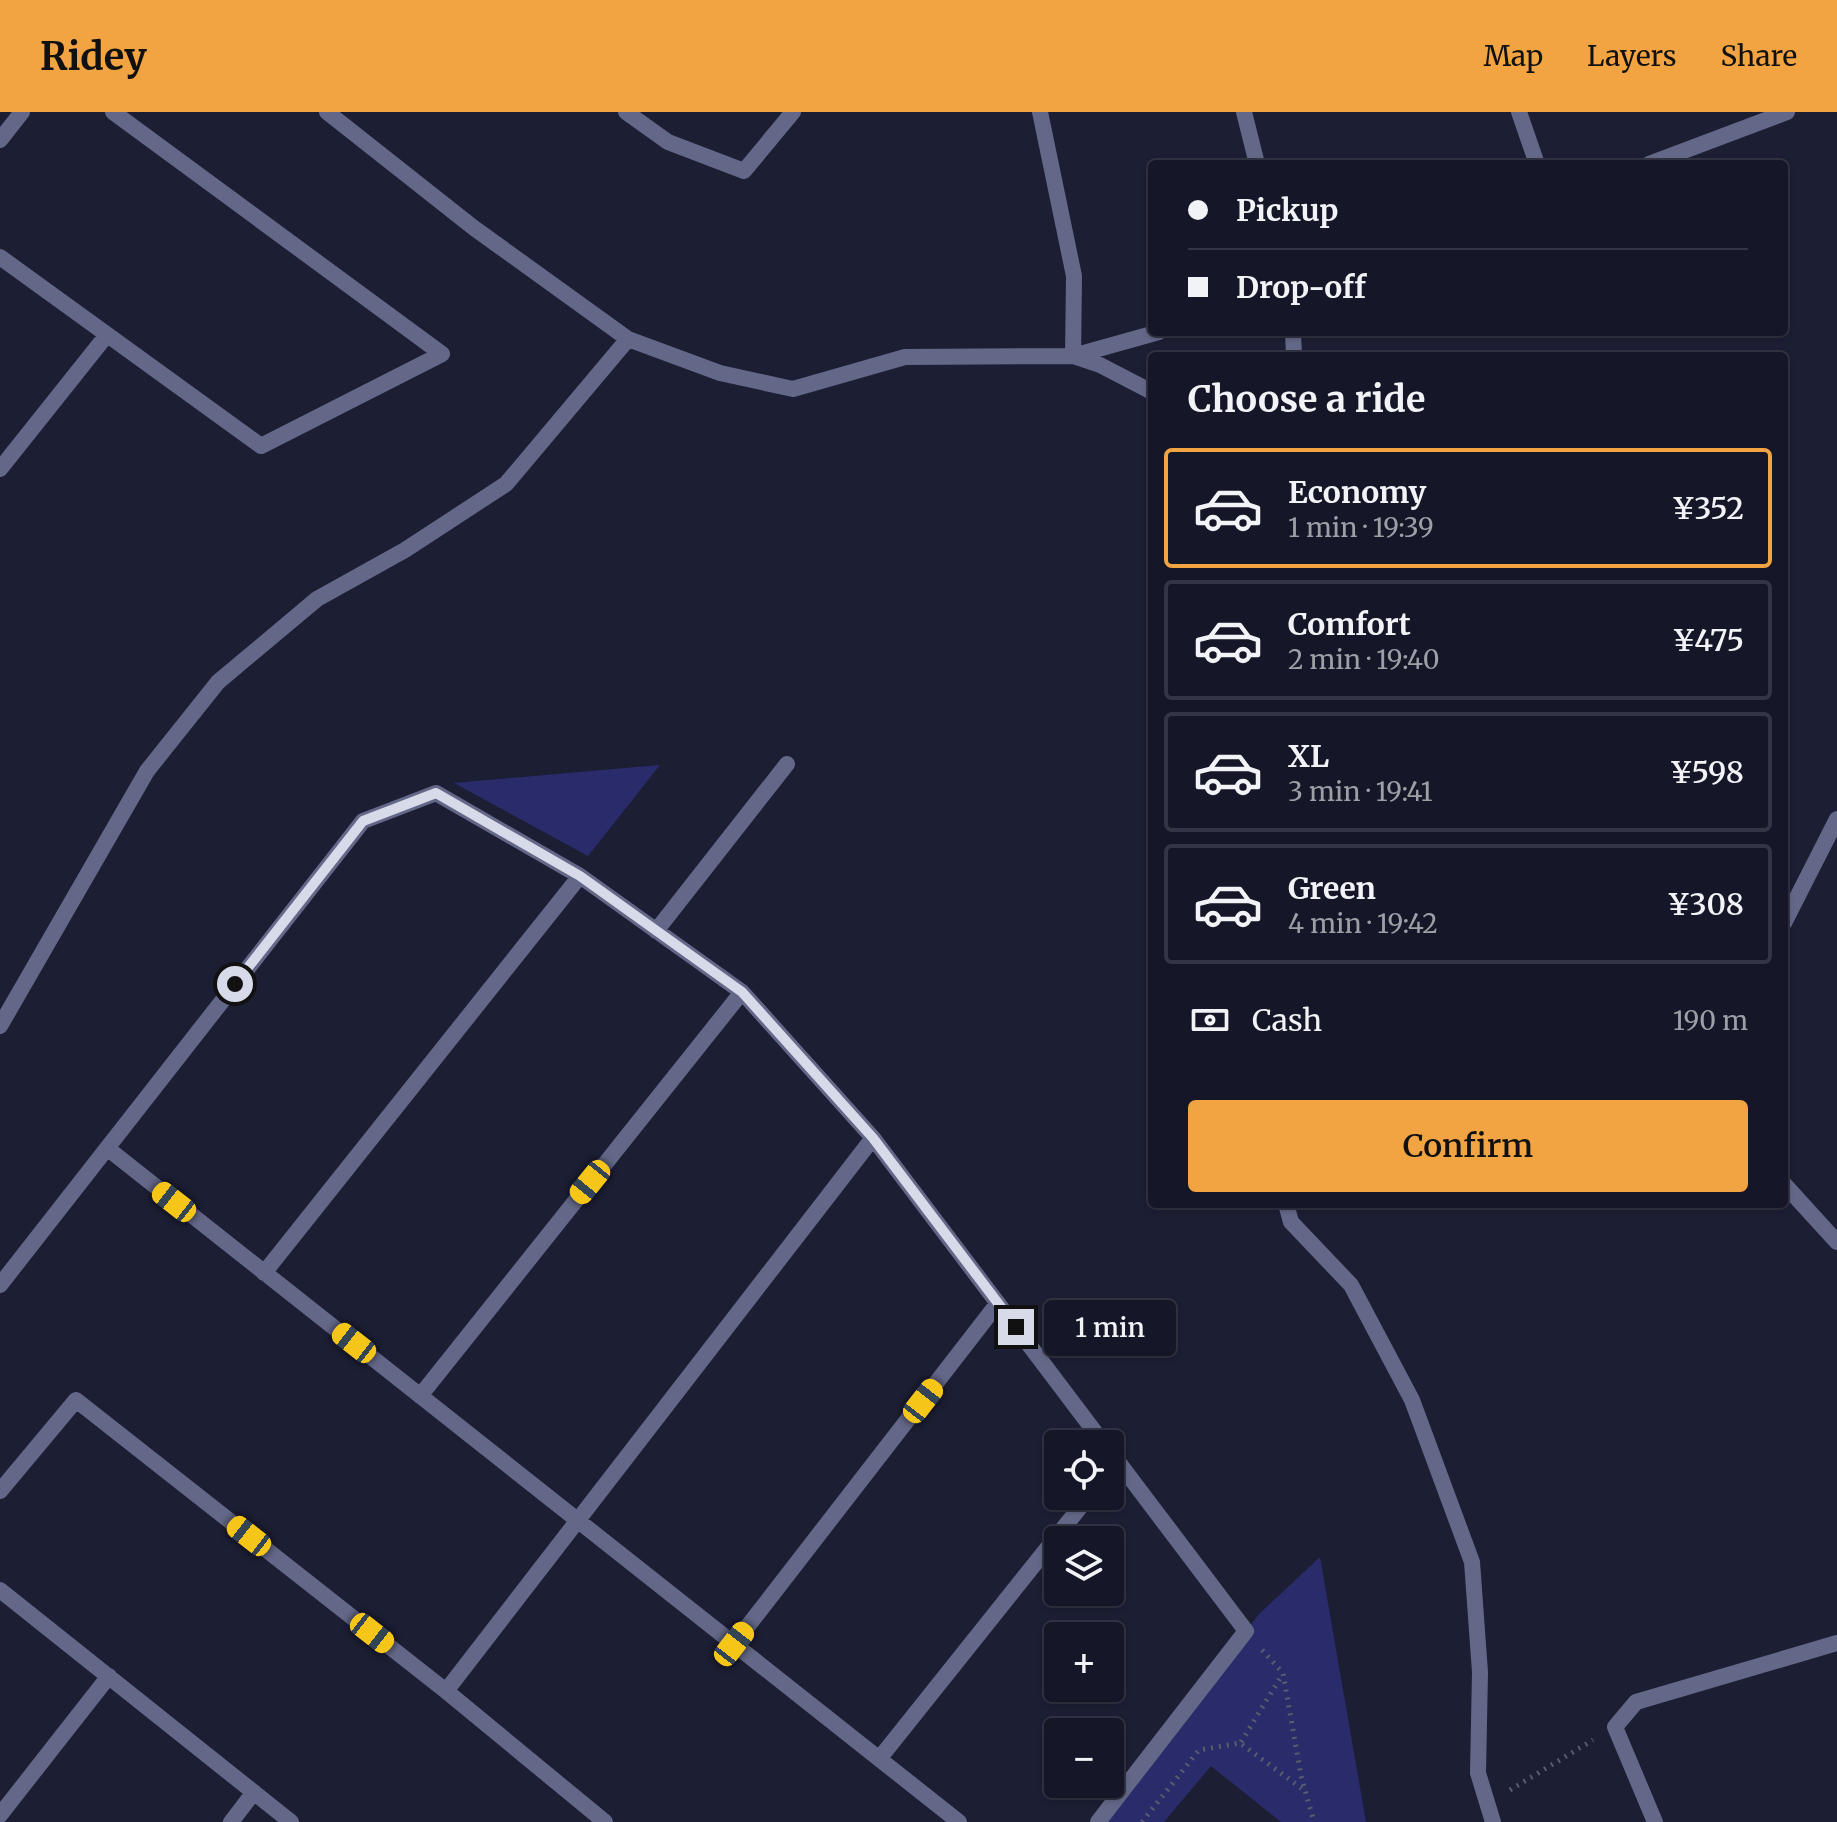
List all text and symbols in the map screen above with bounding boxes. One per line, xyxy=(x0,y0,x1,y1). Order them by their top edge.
text: Ridey xyxy=(40,33,147,80)
text: Map xyxy=(1483,38,1543,74)
text: Layers xyxy=(1587,38,1676,74)
text: Share xyxy=(1720,38,1797,74)
text: Pickup xyxy=(1236,191,1338,229)
text: Drop-off xyxy=(1236,268,1366,306)
text: Choose a ride xyxy=(1188,377,1425,422)
icon: car xyxy=(1192,472,1264,544)
text: Economy xyxy=(1288,473,1426,511)
text: ¥352 xyxy=(1672,489,1744,527)
text: 1 min · 19:39 xyxy=(1288,511,1434,544)
icon: car xyxy=(1192,604,1264,676)
text: Comfort xyxy=(1288,605,1411,643)
text: ¥475 xyxy=(1672,621,1744,659)
text: 2 min · 19:40 xyxy=(1288,643,1440,676)
icon: car xyxy=(1192,736,1264,808)
text: XL xyxy=(1288,737,1329,775)
text: ¥598 xyxy=(1669,753,1744,791)
text: 3 min · 19:41 xyxy=(1288,775,1432,808)
icon: car xyxy=(1192,868,1264,940)
text: Green xyxy=(1288,869,1376,907)
text: ¥308 xyxy=(1667,885,1744,923)
text: 4 min · 19:42 xyxy=(1288,907,1438,940)
route start xyxy=(217,966,253,1002)
icon: cash xyxy=(1188,998,1232,1042)
text: Cash xyxy=(1252,1001,1322,1039)
text: 190 m xyxy=(1673,1004,1748,1037)
button: Confirm xyxy=(1188,1100,1748,1192)
car xyxy=(566,1156,614,1208)
car xyxy=(148,1178,200,1226)
callout: 1 min xyxy=(1044,1299,1176,1355)
route end xyxy=(998,1309,1034,1345)
text: 1 min xyxy=(1075,1311,1145,1344)
car xyxy=(328,1319,380,1367)
car xyxy=(899,1375,947,1427)
map controls xyxy=(1044,1430,1124,1798)
button: locate xyxy=(1044,1430,1124,1510)
car xyxy=(223,1512,275,1560)
button: layers xyxy=(1044,1526,1124,1606)
car xyxy=(346,1609,398,1657)
car xyxy=(710,1618,758,1670)
button: + xyxy=(1044,1622,1124,1702)
button: − xyxy=(1044,1718,1124,1798)

